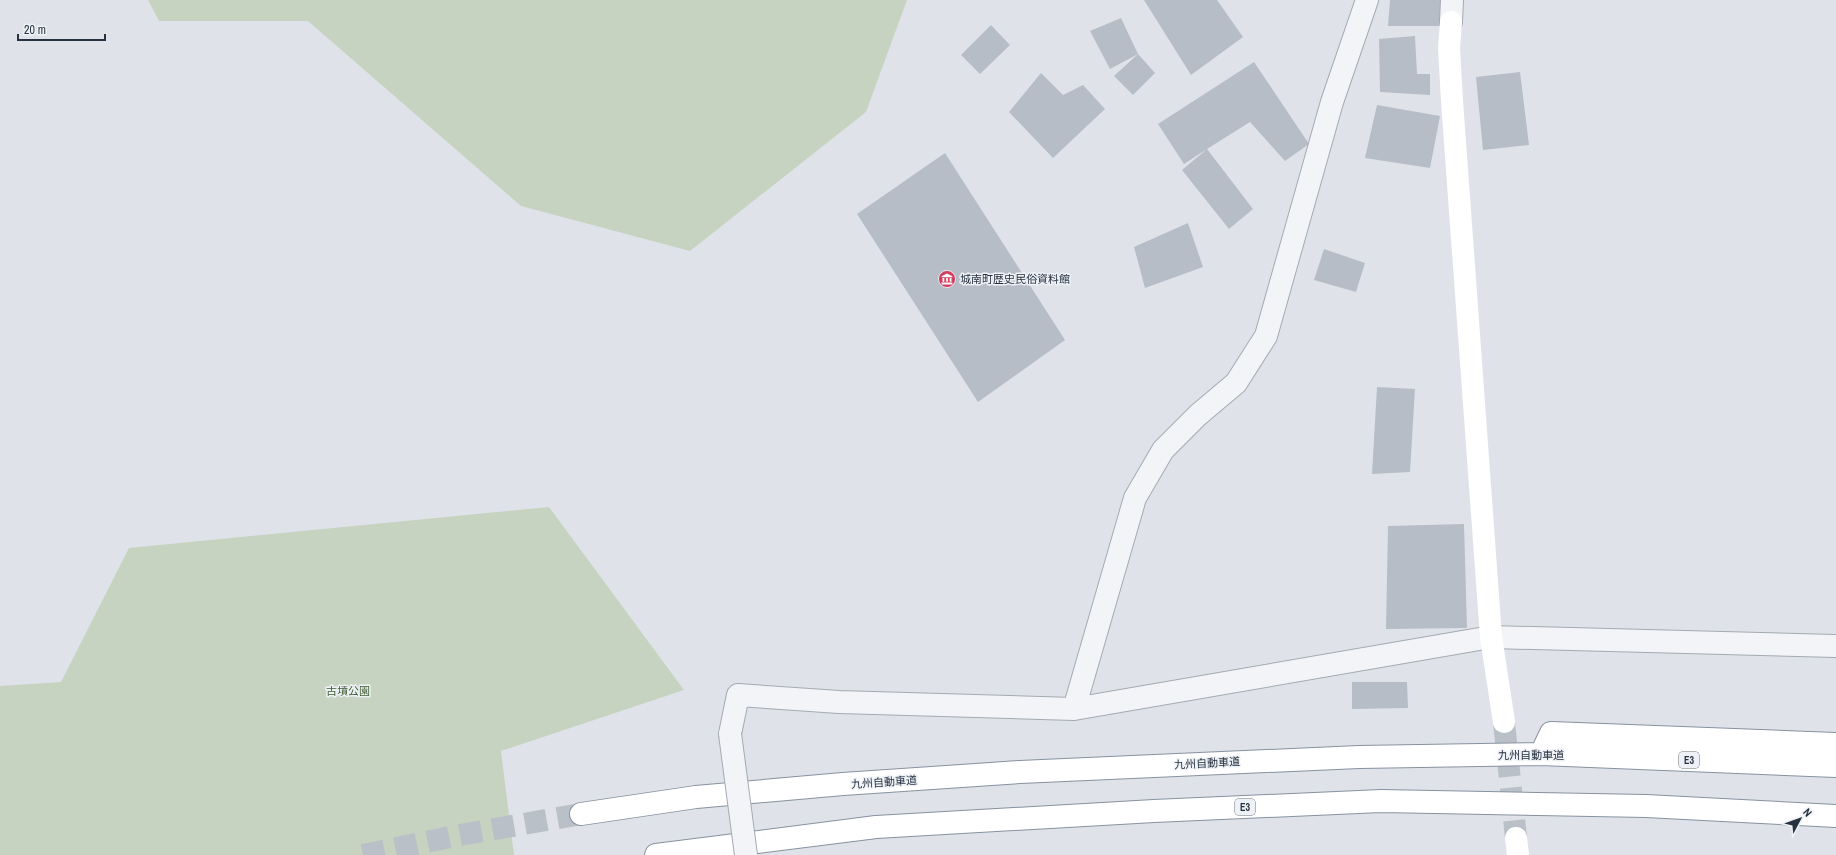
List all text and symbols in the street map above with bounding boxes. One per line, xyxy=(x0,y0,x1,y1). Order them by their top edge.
scale bar xyxy=(18,16,105,42)
text: 20 m xyxy=(24,22,46,38)
museum icon: 城南町歴史民俗資料館 xyxy=(937,269,957,289)
place label: 城南町歴史民俗資料館 xyxy=(960,272,1070,286)
park label: 古墳公園 xyxy=(326,684,370,698)
street label: 九州自動車道 xyxy=(1498,748,1564,762)
road number: E3 xyxy=(1679,752,1699,768)
street label: 九州自動車道 xyxy=(1174,754,1240,772)
street label: 九州自動車道 xyxy=(851,773,917,791)
road number: E3 xyxy=(1235,799,1255,815)
north arrow xyxy=(1780,799,1820,839)
text: N xyxy=(1800,805,1815,819)

